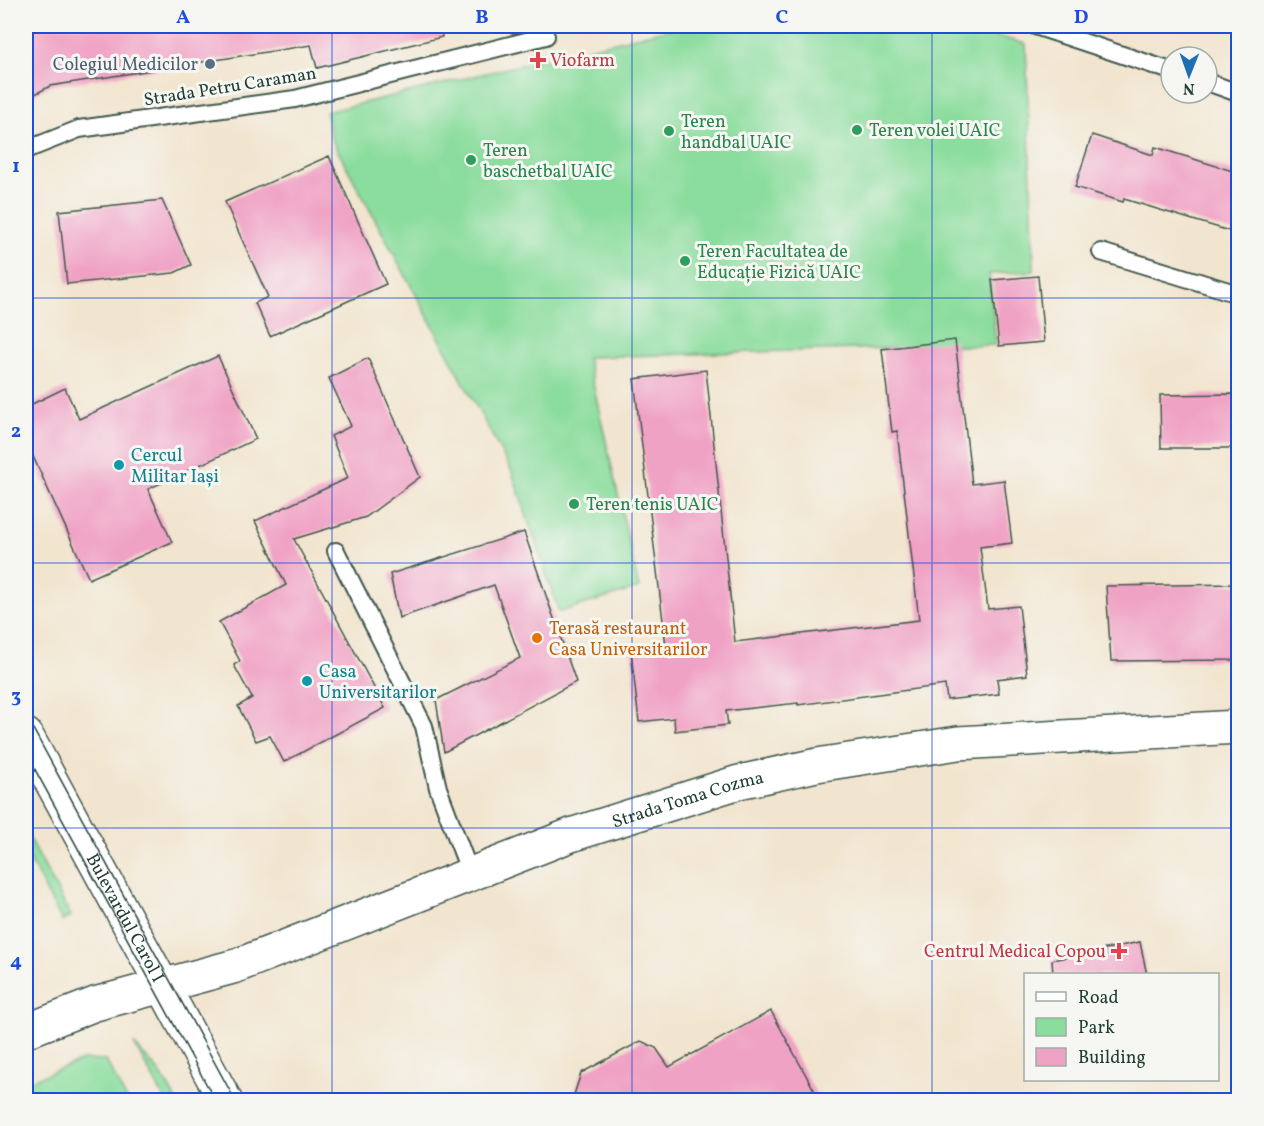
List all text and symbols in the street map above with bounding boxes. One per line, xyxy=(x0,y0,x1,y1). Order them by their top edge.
text: A xyxy=(176,4,190,32)
text: B xyxy=(475,4,489,32)
text: C xyxy=(776,4,789,32)
text: D xyxy=(1074,4,1088,32)
north arrow xyxy=(1159,45,1219,105)
place label: Viofarm xyxy=(550,49,615,74)
place label: Colegiul Medicilor xyxy=(53,53,198,78)
marker: Viofarm xyxy=(531,53,545,67)
marker: Colegiul Medicilor xyxy=(203,57,217,71)
street label: Strada Petru Caraman xyxy=(142,61,319,113)
text: N xyxy=(1182,77,1195,99)
place label: Teren handbal UAIC xyxy=(681,110,792,156)
place label: Teren volei UAIC xyxy=(869,119,1001,144)
marker: Teren volei UAIC xyxy=(850,123,864,137)
marker: Teren handbal UAIC xyxy=(662,124,676,138)
place label: Teren baschetbal UAIC xyxy=(483,139,613,185)
text: 1 xyxy=(12,153,20,181)
marker: Teren baschetbal UAIC xyxy=(464,153,478,167)
place label: Teren Facultatea de Educație Fizică UAIC xyxy=(697,240,861,286)
marker: Teren Facultatea de Educație Fizică UAIC xyxy=(678,254,692,268)
text: 2 xyxy=(11,418,21,446)
place label: Cercul Militar Iași xyxy=(131,444,219,490)
marker: Cercul Militar Iași xyxy=(112,458,126,472)
place label: Teren tenis UAIC xyxy=(586,493,719,518)
marker: Teren tenis UAIC xyxy=(567,497,581,511)
place label: Terasă restaurant Casa Universitarilor xyxy=(549,617,708,663)
marker: Terasă restaurant Casa Universitarilor xyxy=(530,631,544,645)
place label: Casa Universitarilor xyxy=(319,660,437,706)
marker: Casa Universitarilor xyxy=(300,674,314,688)
text: 3 xyxy=(11,683,21,711)
street label: Strada Toma Cozma xyxy=(609,766,766,835)
street label: Bulevardul Carol I xyxy=(79,849,170,987)
place label: Centrul Medical Copou xyxy=(924,940,1106,965)
marker: Centrul Medical Copou xyxy=(1110,942,1128,960)
text: 4 xyxy=(10,948,22,976)
legend xyxy=(1024,973,1219,1081)
text: Road xyxy=(1078,986,1119,1011)
text: Park xyxy=(1078,1016,1115,1041)
text: Building xyxy=(1078,1046,1146,1071)

